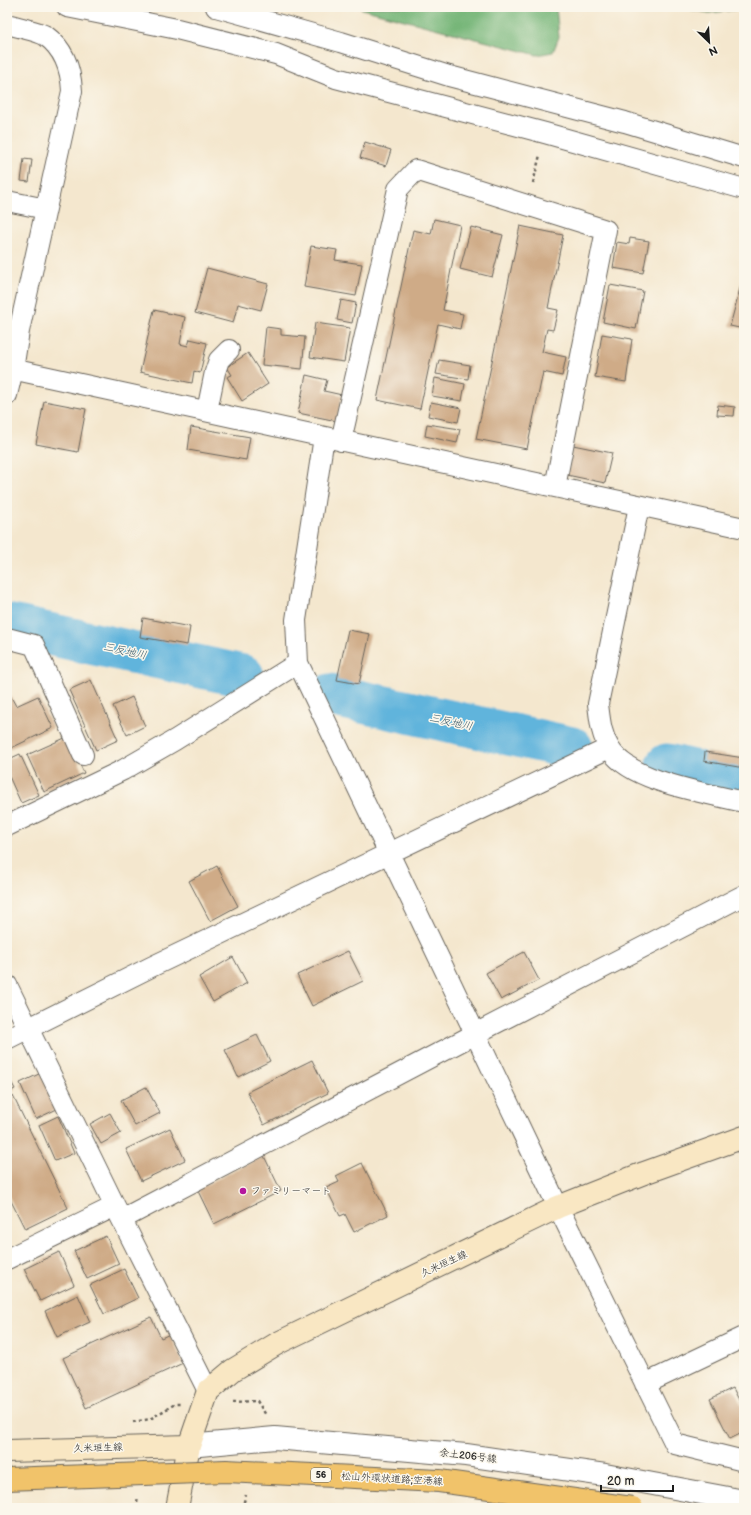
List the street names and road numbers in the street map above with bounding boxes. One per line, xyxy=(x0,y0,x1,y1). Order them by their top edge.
street label: 久米垣生線 xyxy=(419,1248,469,1280)
street label: 久米垣生線 xyxy=(73,1441,123,1455)
street label: 余土206号線 xyxy=(439,1447,497,1465)
road number: 56 xyxy=(311,1468,331,1482)
street label: 松山外環状道路;空港線 xyxy=(341,1470,443,1488)

